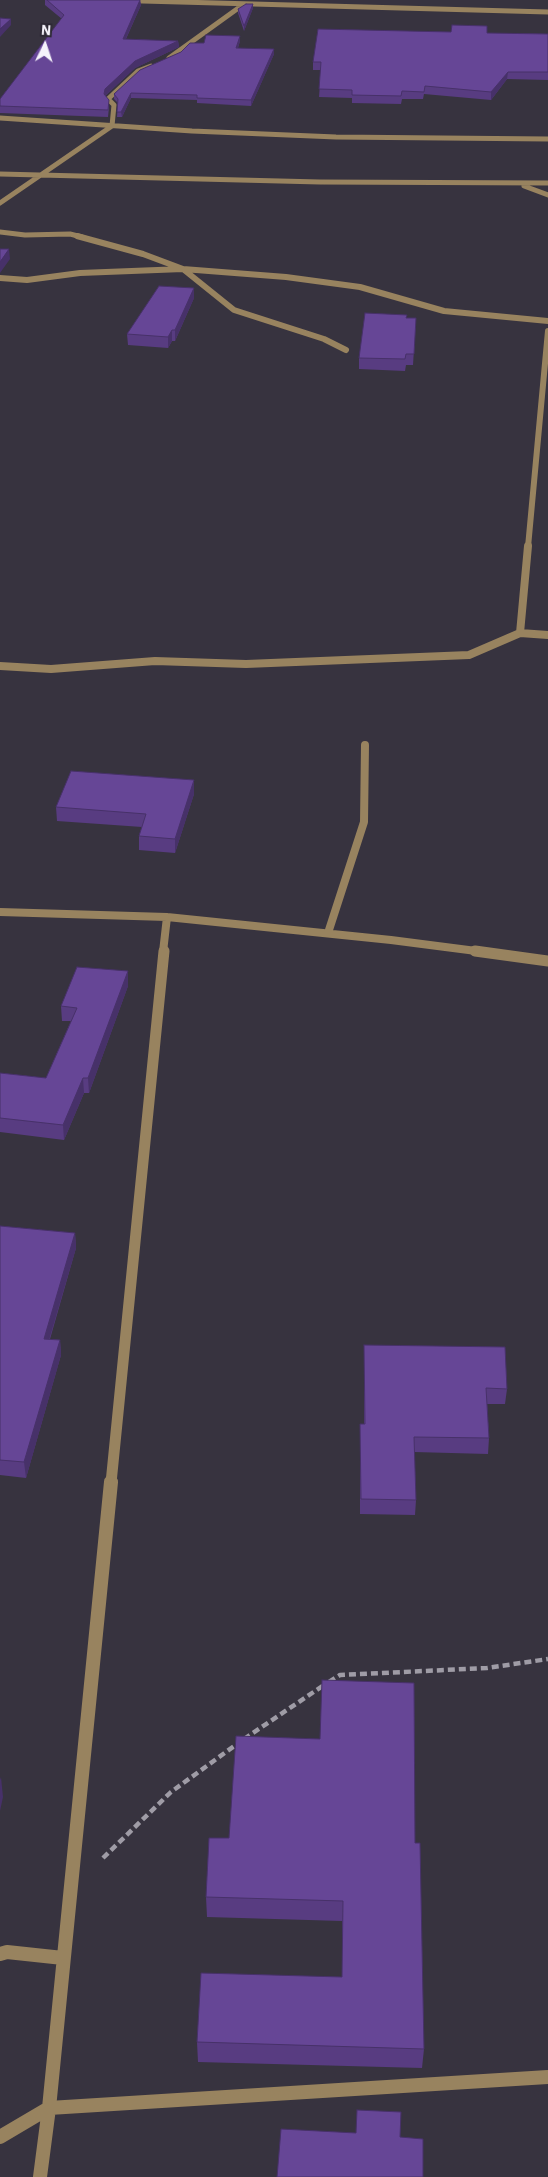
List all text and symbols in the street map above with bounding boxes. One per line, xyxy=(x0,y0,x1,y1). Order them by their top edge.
north arrow xyxy=(20,20,70,70)
text: N xyxy=(40,21,52,39)

